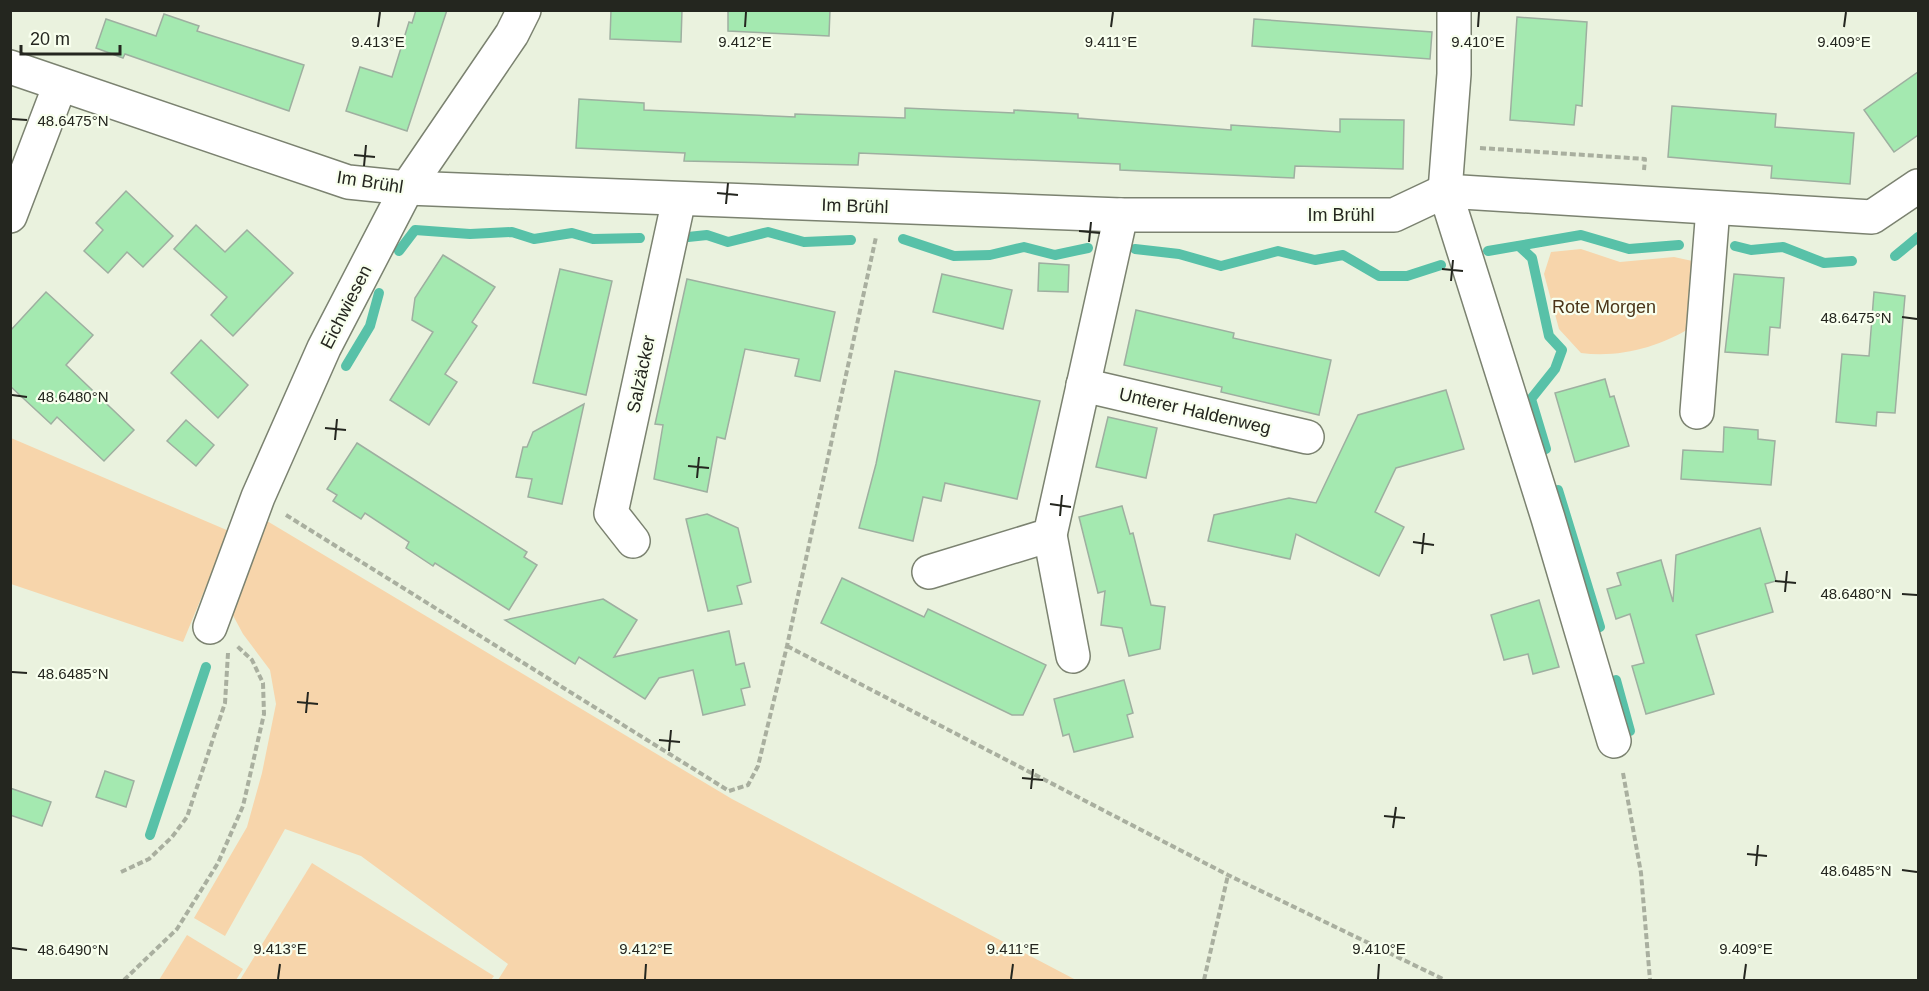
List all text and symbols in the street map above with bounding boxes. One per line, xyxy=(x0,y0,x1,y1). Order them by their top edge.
scale bar xyxy=(21,18,120,56)
text: 20 m xyxy=(30,29,70,49)
text: 9.413°E xyxy=(351,33,405,50)
text: 9.412°E xyxy=(718,33,772,50)
text: 9.411°E xyxy=(1085,33,1137,50)
text: 9.410°E xyxy=(1451,33,1505,50)
text: 9.409°E xyxy=(1817,33,1871,50)
text: 48.6475°N xyxy=(37,112,109,129)
street label: Im Brühl xyxy=(335,167,405,197)
street label: Im Brühl xyxy=(821,195,889,217)
street label: Im Brühl xyxy=(1307,205,1375,225)
street label: Eichwiesen xyxy=(316,262,376,352)
park label: Rote Morgen xyxy=(1552,297,1656,317)
text: 48.6475°N xyxy=(1820,309,1892,326)
street label: Salzäcker xyxy=(623,333,659,415)
street label: Unterer Haldenweg xyxy=(1117,384,1273,438)
text: 48.6480°N xyxy=(37,388,109,405)
text: 48.6480°N xyxy=(1820,585,1892,602)
text: 48.6485°N xyxy=(37,665,109,682)
text: 48.6485°N xyxy=(1820,862,1892,879)
text: 9.413°E xyxy=(253,940,307,957)
text: 9.412°E xyxy=(619,940,673,957)
text: 9.411°E xyxy=(987,940,1039,957)
text: 9.410°E xyxy=(1352,940,1406,957)
text: 9.409°E xyxy=(1719,940,1773,957)
text: 48.6490°N xyxy=(37,941,109,958)

